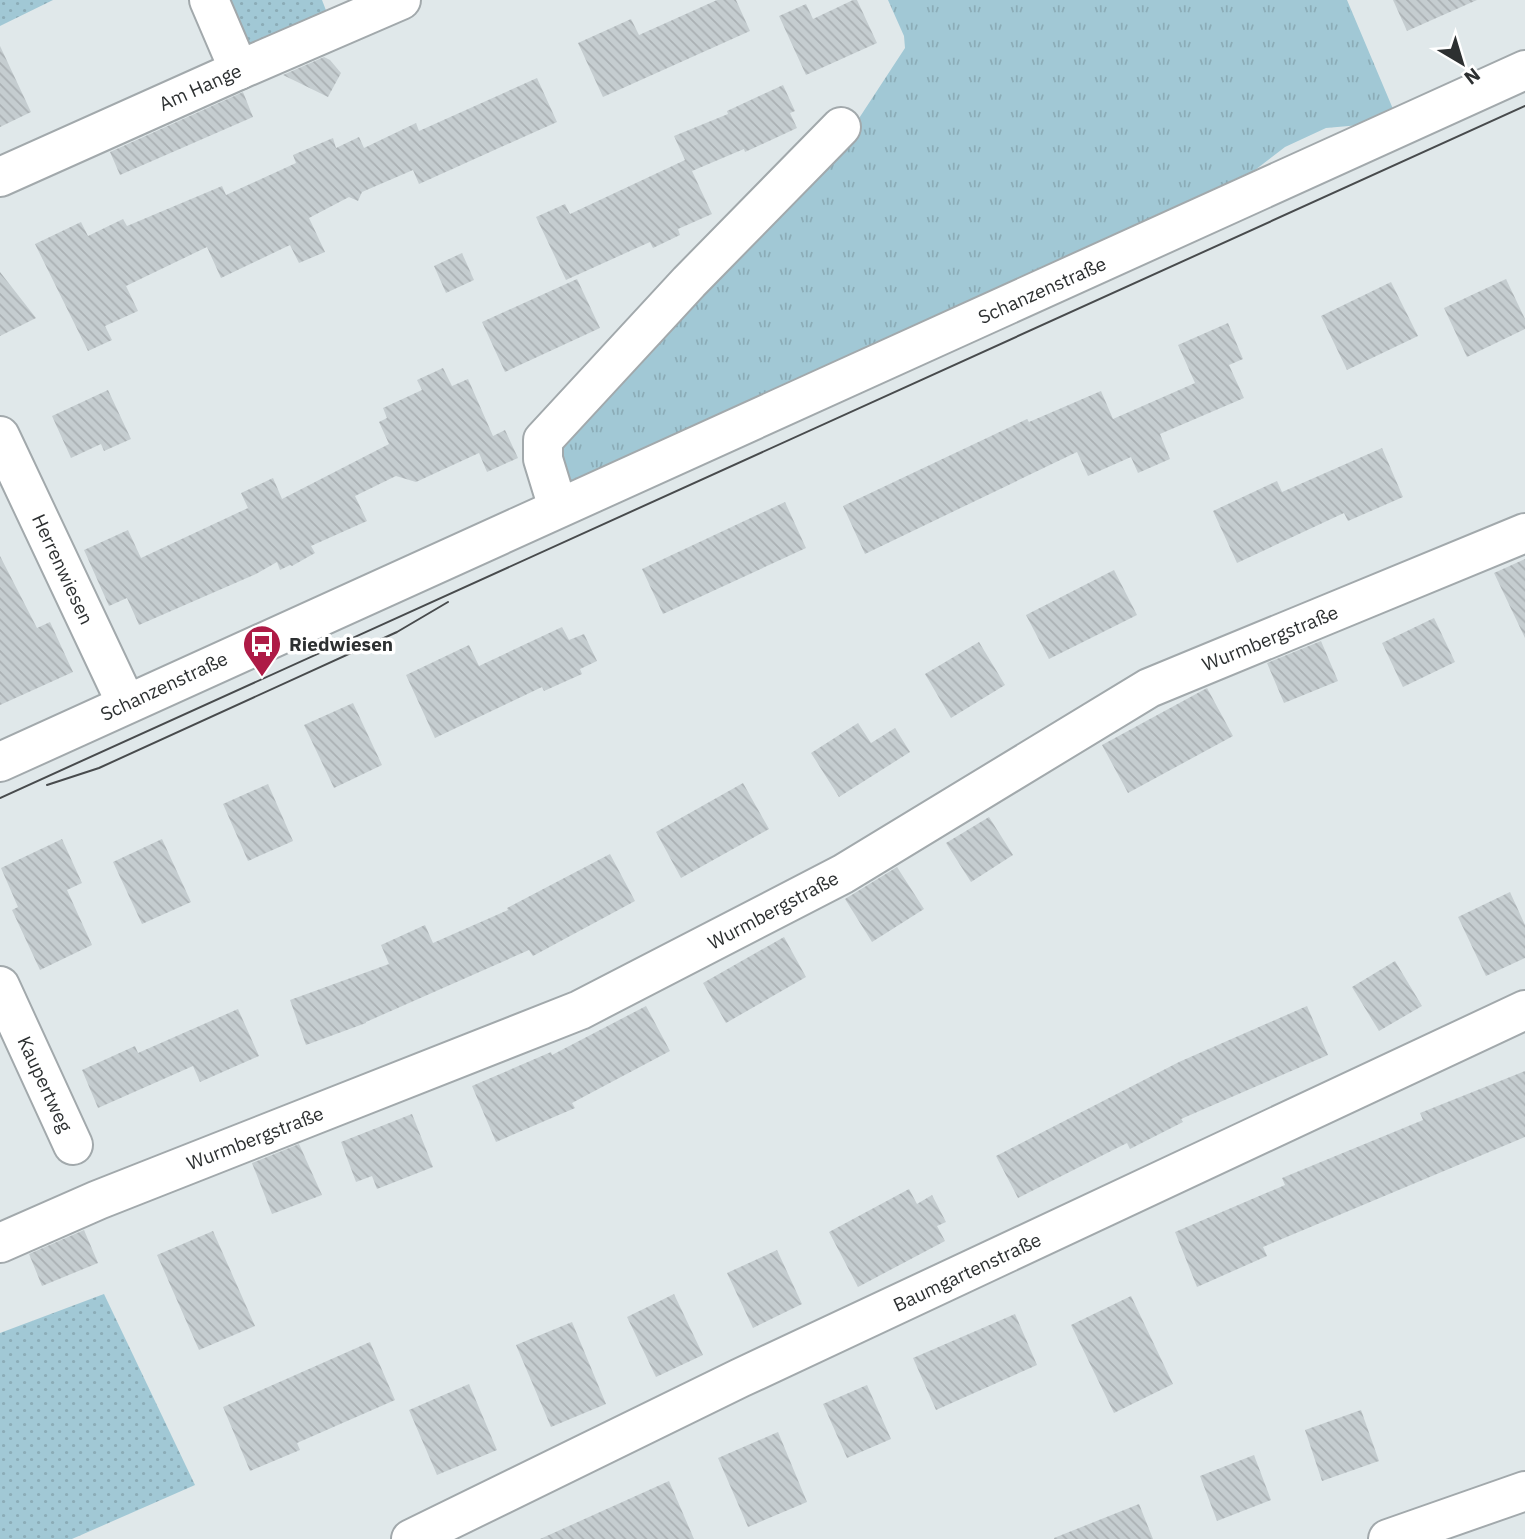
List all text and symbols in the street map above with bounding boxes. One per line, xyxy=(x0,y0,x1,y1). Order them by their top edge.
north arrow xyxy=(1427,28,1497,98)
street label: Am Hange xyxy=(155,58,245,116)
text: N xyxy=(1460,63,1485,90)
street label: Schanzenstraße xyxy=(974,251,1110,329)
street label: Herrenwiesen xyxy=(27,510,99,628)
street label: Wurmbergstraße xyxy=(1198,600,1342,676)
bus stop icon: Riedwiesen xyxy=(241,623,283,678)
place label: Riedwiesen xyxy=(289,632,393,656)
street label: Schanzenstraße xyxy=(97,646,231,726)
street label: Wurmbergstraße xyxy=(704,865,842,955)
street label: Kaupertweg xyxy=(12,1032,78,1136)
street label: Wurmbergstraße xyxy=(183,1101,327,1175)
street label: Baumgartenstraße xyxy=(889,1227,1045,1317)

